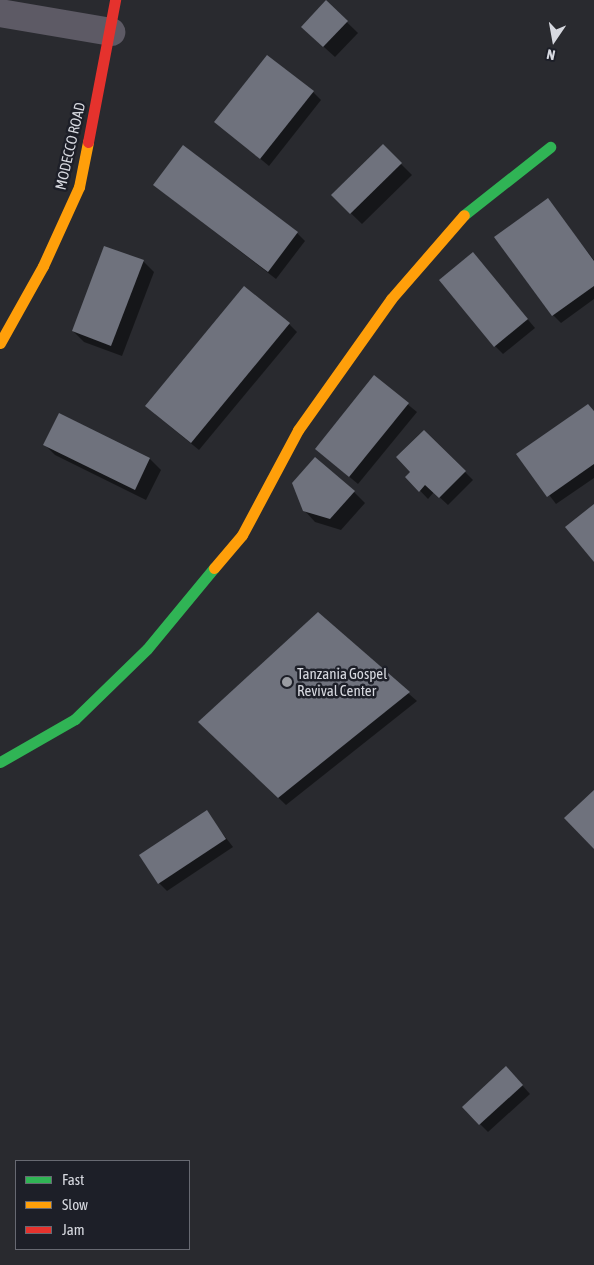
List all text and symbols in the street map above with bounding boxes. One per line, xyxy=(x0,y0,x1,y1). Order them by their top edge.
north arrow xyxy=(529,15,579,65)
text: N xyxy=(545,46,557,63)
street label: MODECCO ROAD xyxy=(51,101,89,191)
place label: Tanzania Gospel Revival Center xyxy=(297,664,387,699)
marker: Tanzania Gospel Revival Center xyxy=(281,676,293,688)
legend xyxy=(15,1160,190,1250)
text: Fast xyxy=(62,1171,84,1188)
text: Slow xyxy=(62,1196,88,1213)
text: Jam xyxy=(62,1221,85,1238)

